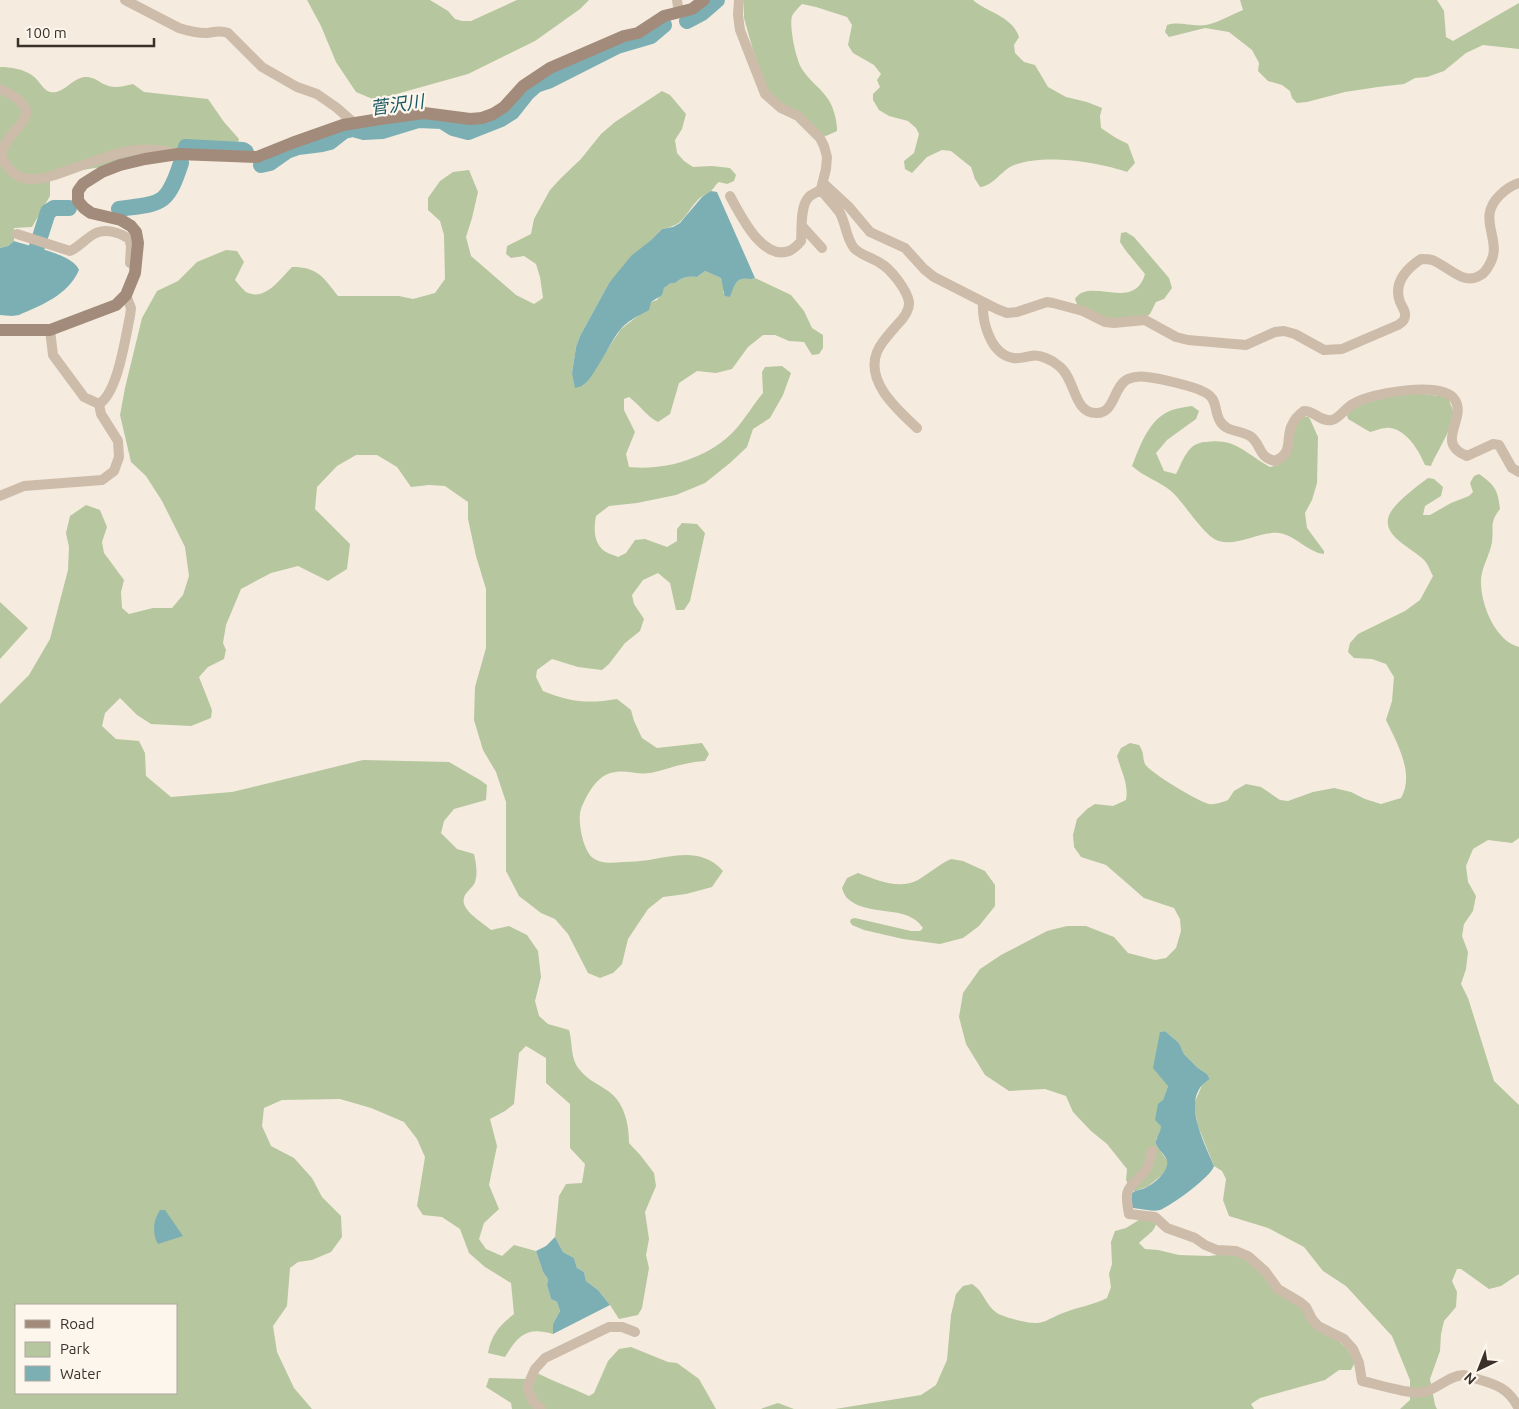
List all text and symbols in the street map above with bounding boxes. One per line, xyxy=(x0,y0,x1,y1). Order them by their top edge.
scale bar xyxy=(18,15,154,47)
text: 100 m xyxy=(25,24,67,41)
water label: 菅沢川 xyxy=(369,90,427,118)
legend xyxy=(15,1304,178,1394)
text: Road xyxy=(60,1315,95,1332)
text: Park xyxy=(60,1340,90,1357)
north arrow xyxy=(1454,1344,1504,1394)
text: Water xyxy=(60,1365,101,1382)
text: N xyxy=(1461,1369,1479,1388)

